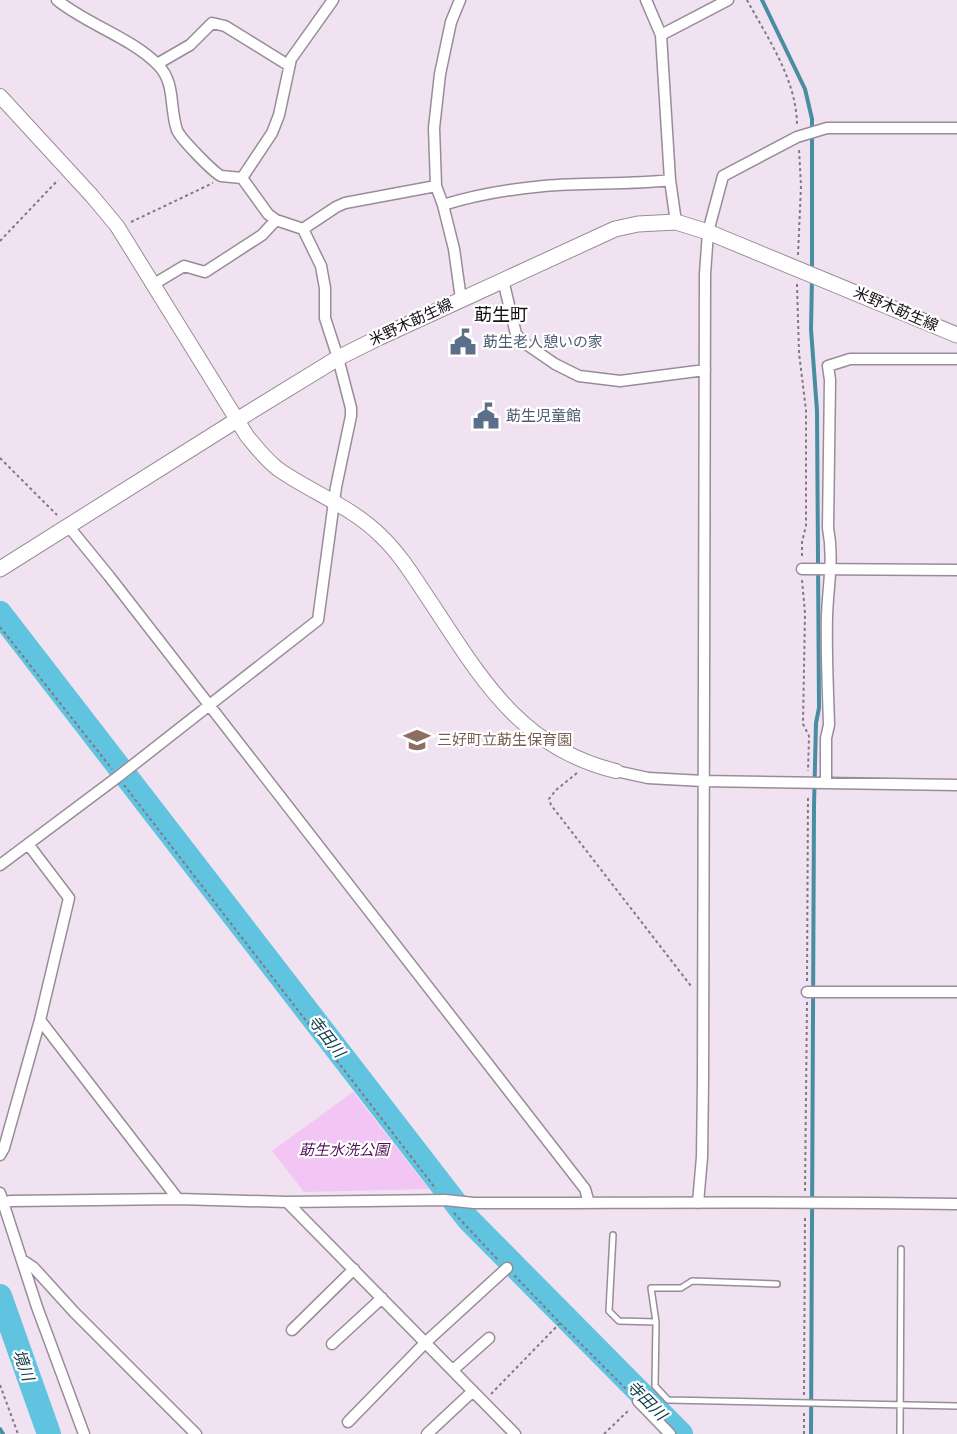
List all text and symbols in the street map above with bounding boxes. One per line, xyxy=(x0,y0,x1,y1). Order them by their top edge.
street label: 米野木莇生線 xyxy=(851,283,941,335)
street label: 米野木莇生線 xyxy=(366,295,456,349)
district label: 莇生町 xyxy=(474,304,528,325)
public building icon: 莇生老人憩いの家 xyxy=(448,327,478,357)
place label: 莇生老人憩いの家 xyxy=(483,333,603,351)
public building icon: 莇生児童館 xyxy=(471,401,501,431)
place label: 莇生児童館 xyxy=(506,407,581,425)
school or university icon: 三好町立莇生保育園 xyxy=(402,725,432,755)
place label: 三好町立莇生保育園 xyxy=(437,731,572,749)
water label: 寺田川 xyxy=(304,1012,350,1063)
park label: 莇生水洗公園 xyxy=(299,1141,391,1159)
water label: 境川 xyxy=(9,1347,39,1385)
water label: 寺田川 xyxy=(623,1377,672,1425)

